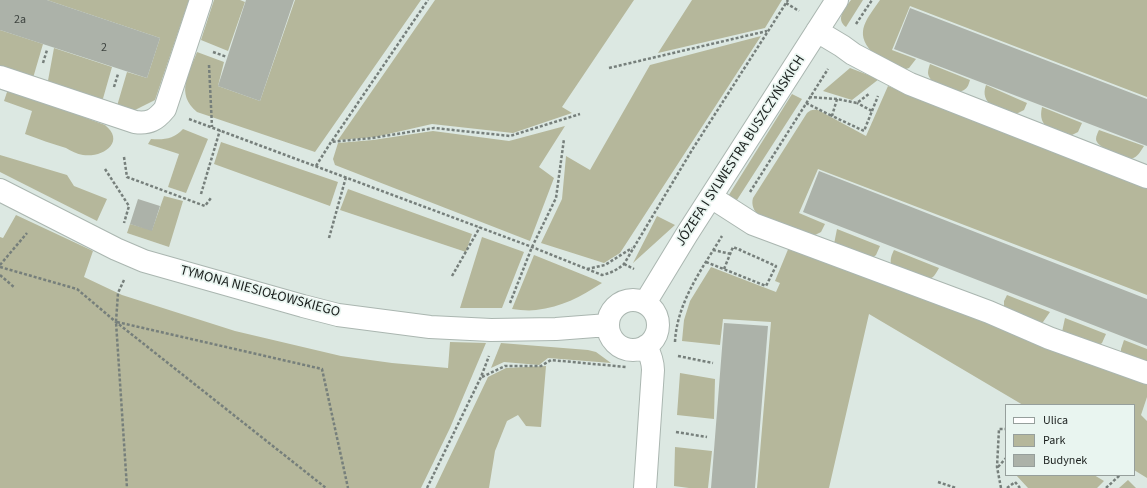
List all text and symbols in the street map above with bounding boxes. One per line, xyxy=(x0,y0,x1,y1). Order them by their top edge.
house number: 2a xyxy=(14,13,26,27)
house number: 2 xyxy=(101,41,107,55)
street label: JÓZEFA I SYLWESTRA BUSZCZYŃSKICH xyxy=(673,52,809,250)
street label: TYMONA NIESIOŁOWSKIEGO xyxy=(178,263,342,321)
legend xyxy=(1005,404,1135,476)
text: Ulica xyxy=(1043,412,1068,429)
text: Park xyxy=(1043,432,1065,449)
text: Budynek xyxy=(1043,452,1087,469)

